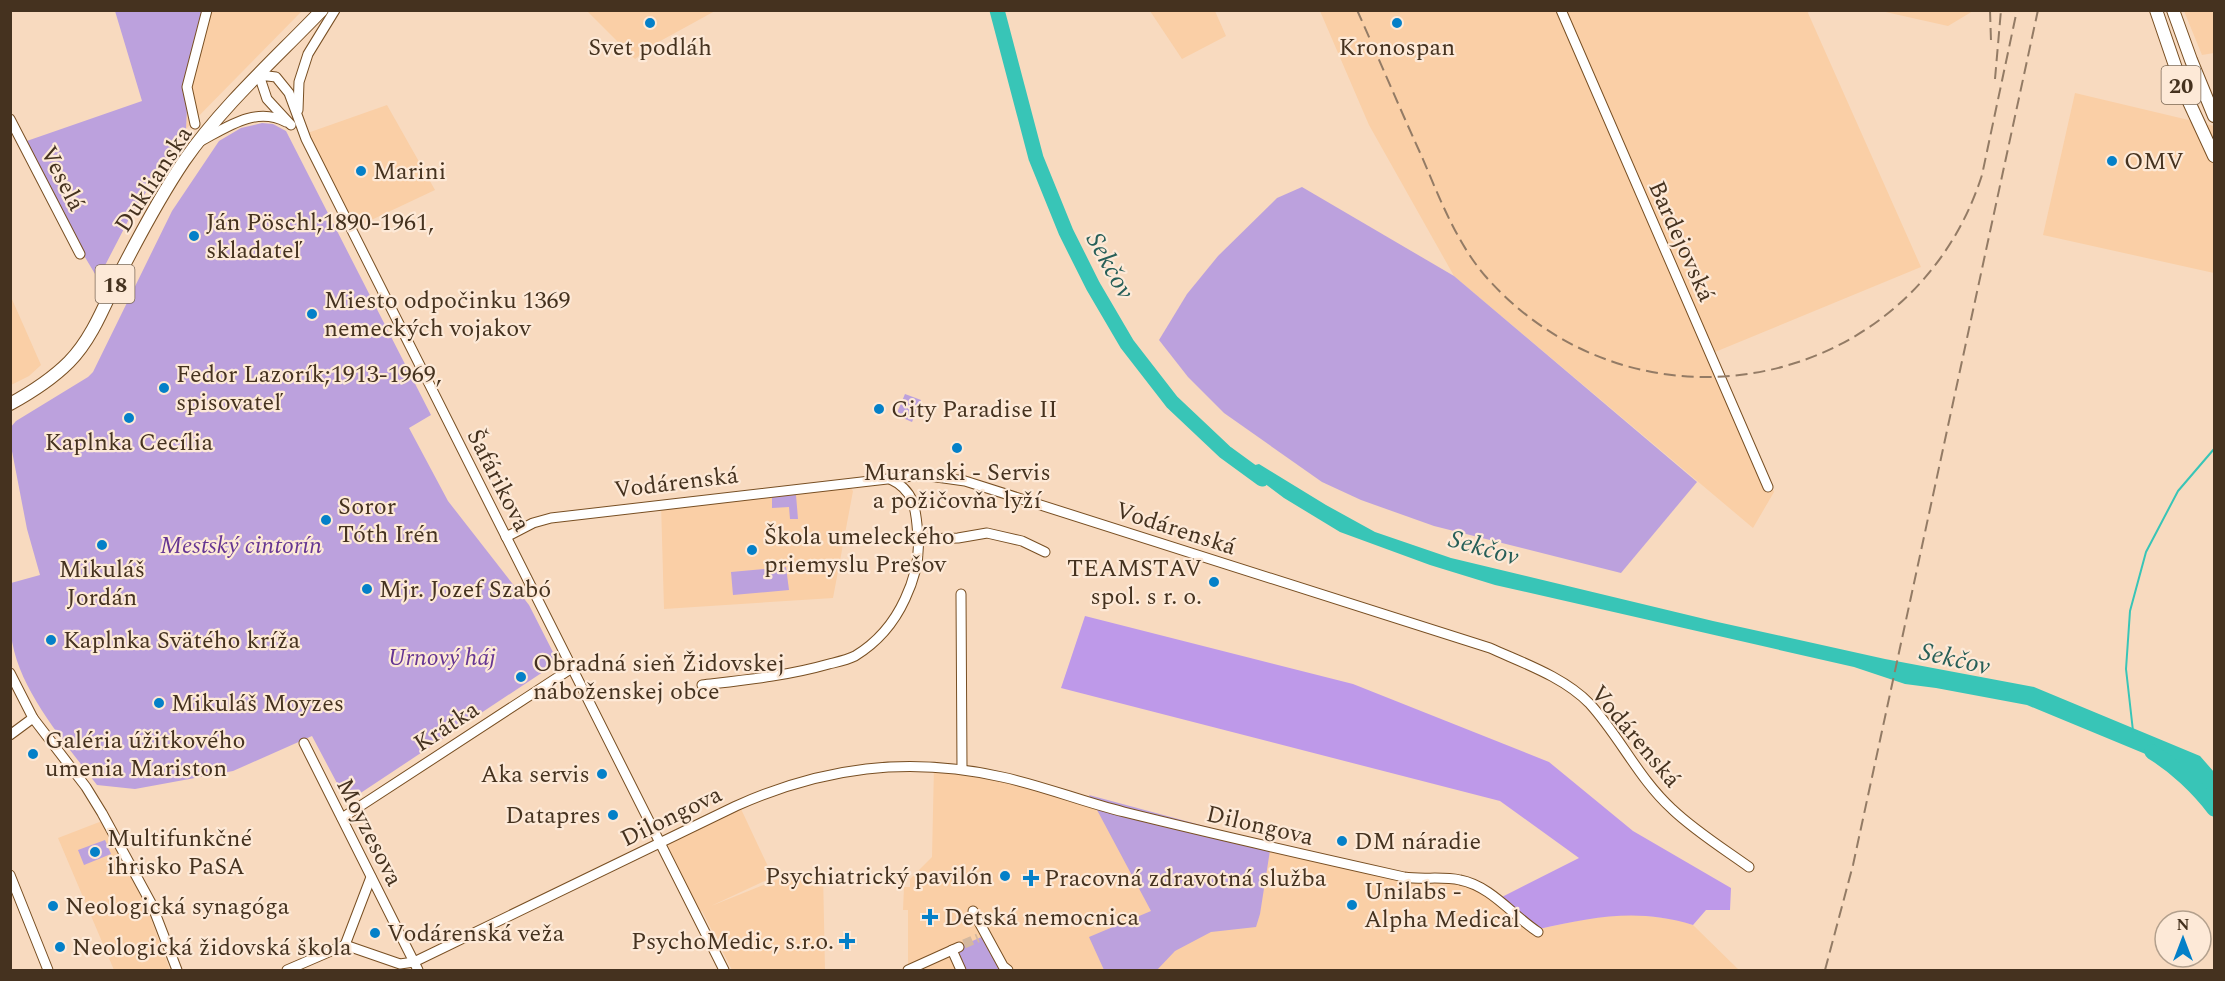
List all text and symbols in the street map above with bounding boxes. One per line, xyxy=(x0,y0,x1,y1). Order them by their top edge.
marker: Svet podláh xyxy=(643,16,657,30)
marker: Kronospan xyxy=(1390,16,1404,30)
place label: Svet podláh xyxy=(588,30,712,66)
place label: Kronospan xyxy=(1339,30,1455,66)
road number: 20 xyxy=(2162,66,2200,104)
street label: Duklianska xyxy=(106,119,202,240)
street label: Veselá xyxy=(30,140,94,218)
place label: OMV xyxy=(2124,144,2184,180)
place label: Marini xyxy=(373,154,446,190)
marker: OMV xyxy=(2105,154,2119,168)
marker: Marini xyxy=(354,164,368,178)
street label: Bardejovská xyxy=(1638,175,1724,308)
place label: Ján Pöschl;1890-1961, skladateľ xyxy=(206,205,434,269)
water label: Sekčov xyxy=(1075,225,1145,307)
marker: Ján Pöschl;1890-1961, skladateľ xyxy=(187,229,201,243)
road number: 18 xyxy=(96,265,134,303)
place label: Miesto odpočinku 1369 nemeckých vojakov xyxy=(324,283,571,347)
marker: Miesto odpočinku 1369 nemeckých vojakov xyxy=(305,307,319,321)
place label: Fedor Lazorík;1913-1969, spisovateľ xyxy=(176,357,442,421)
marker: Fedor Lazorík;1913-1969, spisovateľ xyxy=(157,381,171,395)
place label: City Paradise II xyxy=(891,392,1058,428)
marker: City Paradise II xyxy=(872,402,886,416)
marker: Kaplnka Cecília xyxy=(122,411,136,425)
street label: Šafárikova xyxy=(457,423,539,538)
place label: Kaplnka Cecília xyxy=(45,425,213,461)
marker: Muranski - Servis a požičovňa lyží xyxy=(950,441,964,455)
place label: Muranski - Servis a požičovňa lyží xyxy=(863,455,1051,519)
street label: Vodárenská xyxy=(612,457,741,508)
place label: Soror Tóth Irén xyxy=(338,489,439,553)
street label: Vodárenská xyxy=(1111,493,1241,565)
marker: Soror Tóth Irén xyxy=(319,513,333,527)
place label: Škola umeleckého priemyslu Prešov xyxy=(764,519,955,583)
water label: Sekčov xyxy=(1444,519,1524,577)
park label: Mestský cintorín xyxy=(160,528,322,564)
marker: Mikuláš Jordán xyxy=(95,538,109,552)
marker: Škola umeleckého priemyslu Prešov xyxy=(745,543,759,557)
place label: TEAMSTAV spol. s r. o. xyxy=(1067,551,1202,615)
place label: Mikuláš Jordán xyxy=(59,552,145,616)
place label: Mjr. Jozef Szabó xyxy=(379,572,551,608)
marker: TEAMSTAV spol. s r. o. xyxy=(1207,575,1221,589)
marker: Mjr. Jozef Szabó xyxy=(360,582,374,596)
place label: Kaplnka Svätého kríža xyxy=(63,623,300,659)
water label: Sekčov xyxy=(1916,631,1994,687)
marker: Kaplnka Svätého kríža xyxy=(44,633,58,647)
park label: Urnový háj xyxy=(388,640,496,676)
place label: Obradná sieň Židovskej náboženskej obce xyxy=(533,646,785,710)
marker: Obradná sieň Židovskej náboženskej obce xyxy=(514,670,528,684)
street label: Vodárenská xyxy=(1581,677,1689,796)
place label: Mikuláš Moyzes xyxy=(171,686,344,722)
street label: Krátka xyxy=(407,692,487,762)
marker: Mikuláš Moyzes xyxy=(152,696,166,710)
place label: Galéria úžitkového umenia Mariston xyxy=(45,723,245,787)
marker: Galéria úžitkového umenia Mariston xyxy=(26,747,40,761)
place label: Aka servis xyxy=(481,757,590,793)
marker: Aka servis xyxy=(595,767,609,781)
street label: Moyzesova xyxy=(327,772,412,893)
street label: Dilongova xyxy=(615,777,729,857)
street label: Dilongova xyxy=(1203,796,1317,856)
place label: Datapres xyxy=(505,798,601,834)
marker: Datapres xyxy=(606,808,620,822)
place label: Multifunkčné ihrisko PaSA xyxy=(107,821,252,885)
place label: DM náradie xyxy=(1354,824,1481,860)
marker: DM náradie xyxy=(1335,834,1349,848)
marker: Multifunkčné ihrisko PaSA xyxy=(88,845,102,859)
place label: Psychiatrický pavilón xyxy=(765,859,993,895)
place label: Pracovná zdravotná služba xyxy=(1044,861,1327,897)
marker: Psychiatrický pavilón xyxy=(998,869,1012,883)
marker: Pracovná zdravotná služba xyxy=(1022,869,1040,887)
place label: Unilabs - Alpha Medical xyxy=(1364,874,1520,938)
place label: Neologická synagóga xyxy=(65,889,290,925)
marker: Unilabs - Alpha Medical xyxy=(1345,898,1359,912)
marker: Neologická synagóga xyxy=(46,899,60,913)
place label: Detská nemocnica xyxy=(944,900,1140,936)
marker: Detská nemocnica xyxy=(921,908,939,926)
north arrow xyxy=(2153,909,2213,969)
text: N xyxy=(2176,913,2190,937)
place label: Vodárenská veža xyxy=(387,916,565,952)
place label: PsychoMedic, s.r.o. xyxy=(631,924,834,960)
marker: Vodárenská veža xyxy=(368,926,382,940)
place label: Neologická židovská škola xyxy=(72,930,352,966)
marker: PsychoMedic, s.r.o. xyxy=(838,932,856,950)
marker: Neologická židovská škola xyxy=(53,940,67,954)

